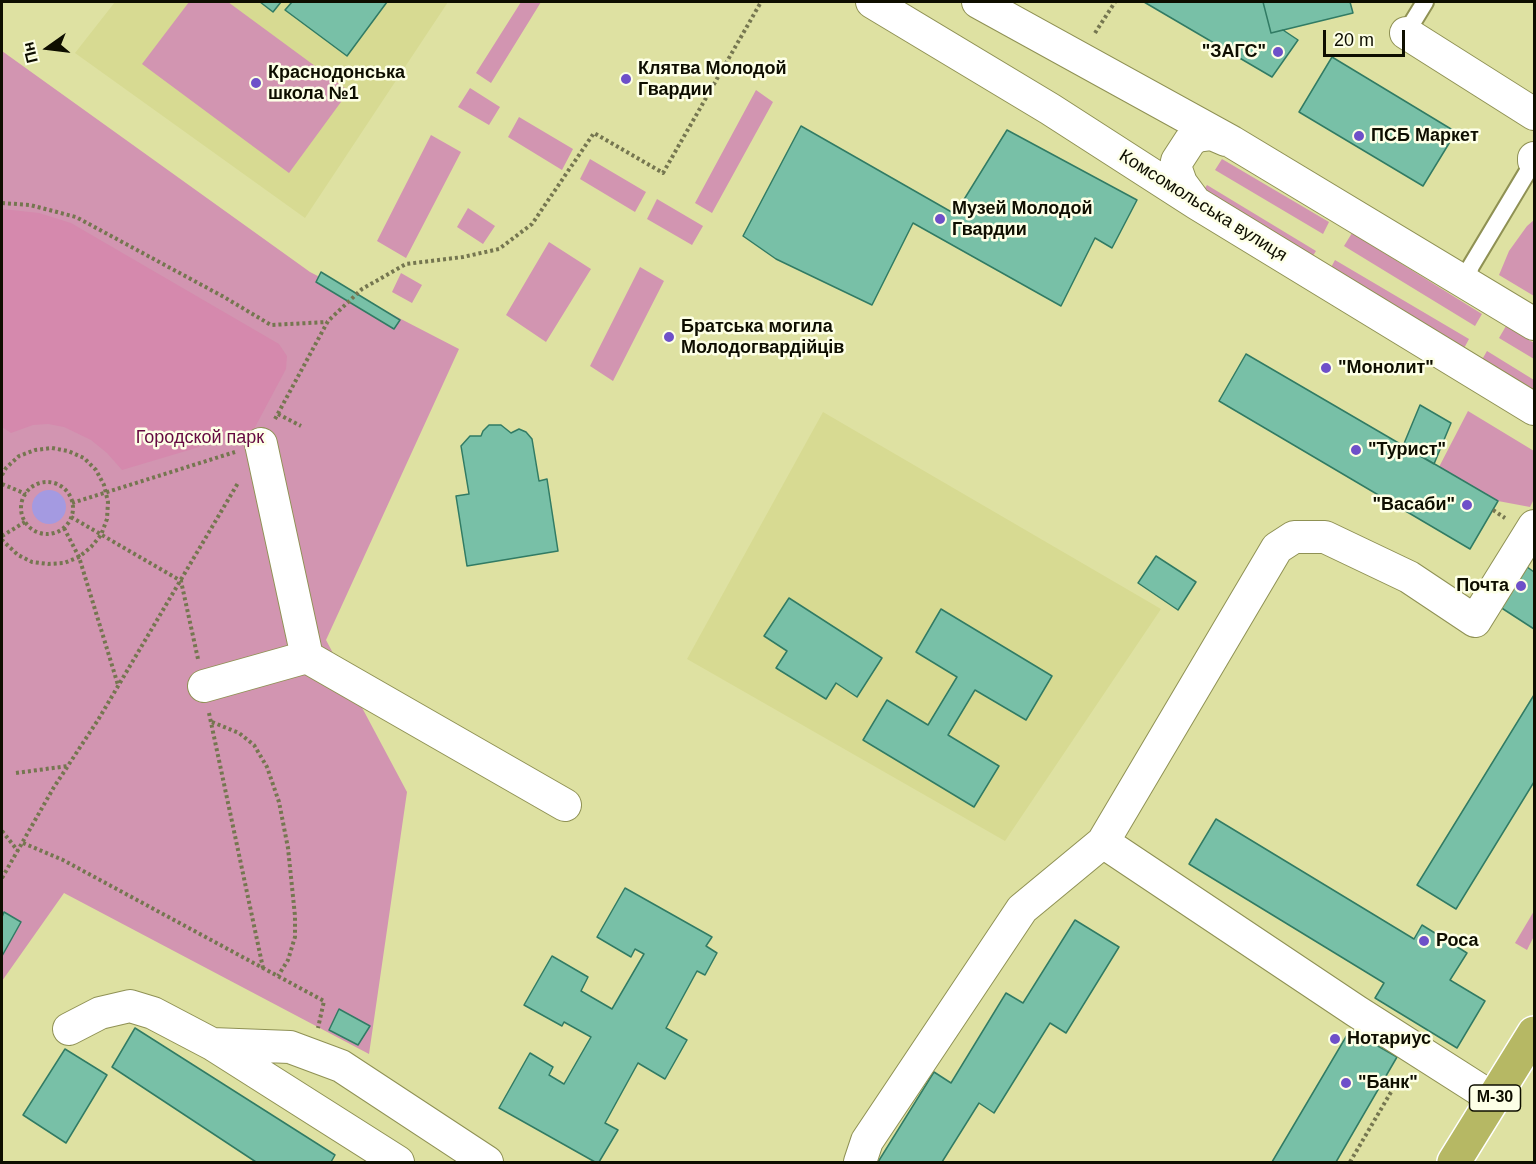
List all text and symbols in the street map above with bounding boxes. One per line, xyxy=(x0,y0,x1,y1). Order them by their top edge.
north arrow xyxy=(18,18,78,78)
scale bar xyxy=(1326,18,1408,56)
text: 20 m xyxy=(1334,30,1374,50)
text: Пн xyxy=(19,40,41,65)
place label: "ЗАГС" xyxy=(1202,41,1266,63)
marker: "ЗАГС" xyxy=(1271,45,1285,59)
place label: Клятва Молодой Гвардии xyxy=(638,58,787,100)
place label: Краснодонська школа №1 xyxy=(268,62,405,104)
marker: Клятва Молодой Гвардии xyxy=(619,72,633,86)
marker: Краснодонська школа №1 xyxy=(249,76,263,90)
place label: ПСБ Маркет xyxy=(1371,125,1479,147)
marker: ПСБ Маркет xyxy=(1352,129,1366,143)
street label: Комсомольська вулиця xyxy=(1115,145,1291,267)
place label: Музей Молодой Гвардии xyxy=(952,198,1093,240)
marker: Музей Молодой Гвардии xyxy=(933,212,947,226)
place label: Братська могила Молодогвардійців xyxy=(681,316,844,358)
marker: Братська могила Молодогвардійців xyxy=(662,330,676,344)
place label: "Монолит" xyxy=(1338,357,1434,379)
marker: "Монолит" xyxy=(1319,361,1333,375)
park label: Городской парк xyxy=(136,427,264,449)
place label: "Турист" xyxy=(1368,439,1446,461)
marker: "Турист" xyxy=(1349,443,1363,457)
place label: "Васаби" xyxy=(1372,494,1455,516)
marker: "Васаби" xyxy=(1460,498,1474,512)
place label: Почта xyxy=(1456,575,1509,597)
marker: Почта xyxy=(1514,579,1528,593)
place label: Роса xyxy=(1436,930,1479,952)
marker: Роса xyxy=(1417,934,1431,948)
place label: Нотариус xyxy=(1347,1028,1431,1050)
marker: Нотариус xyxy=(1328,1032,1342,1046)
place label: "Банк" xyxy=(1358,1072,1418,1094)
marker: "Банк" xyxy=(1339,1076,1353,1090)
road number: М-30 xyxy=(1470,1085,1520,1111)

